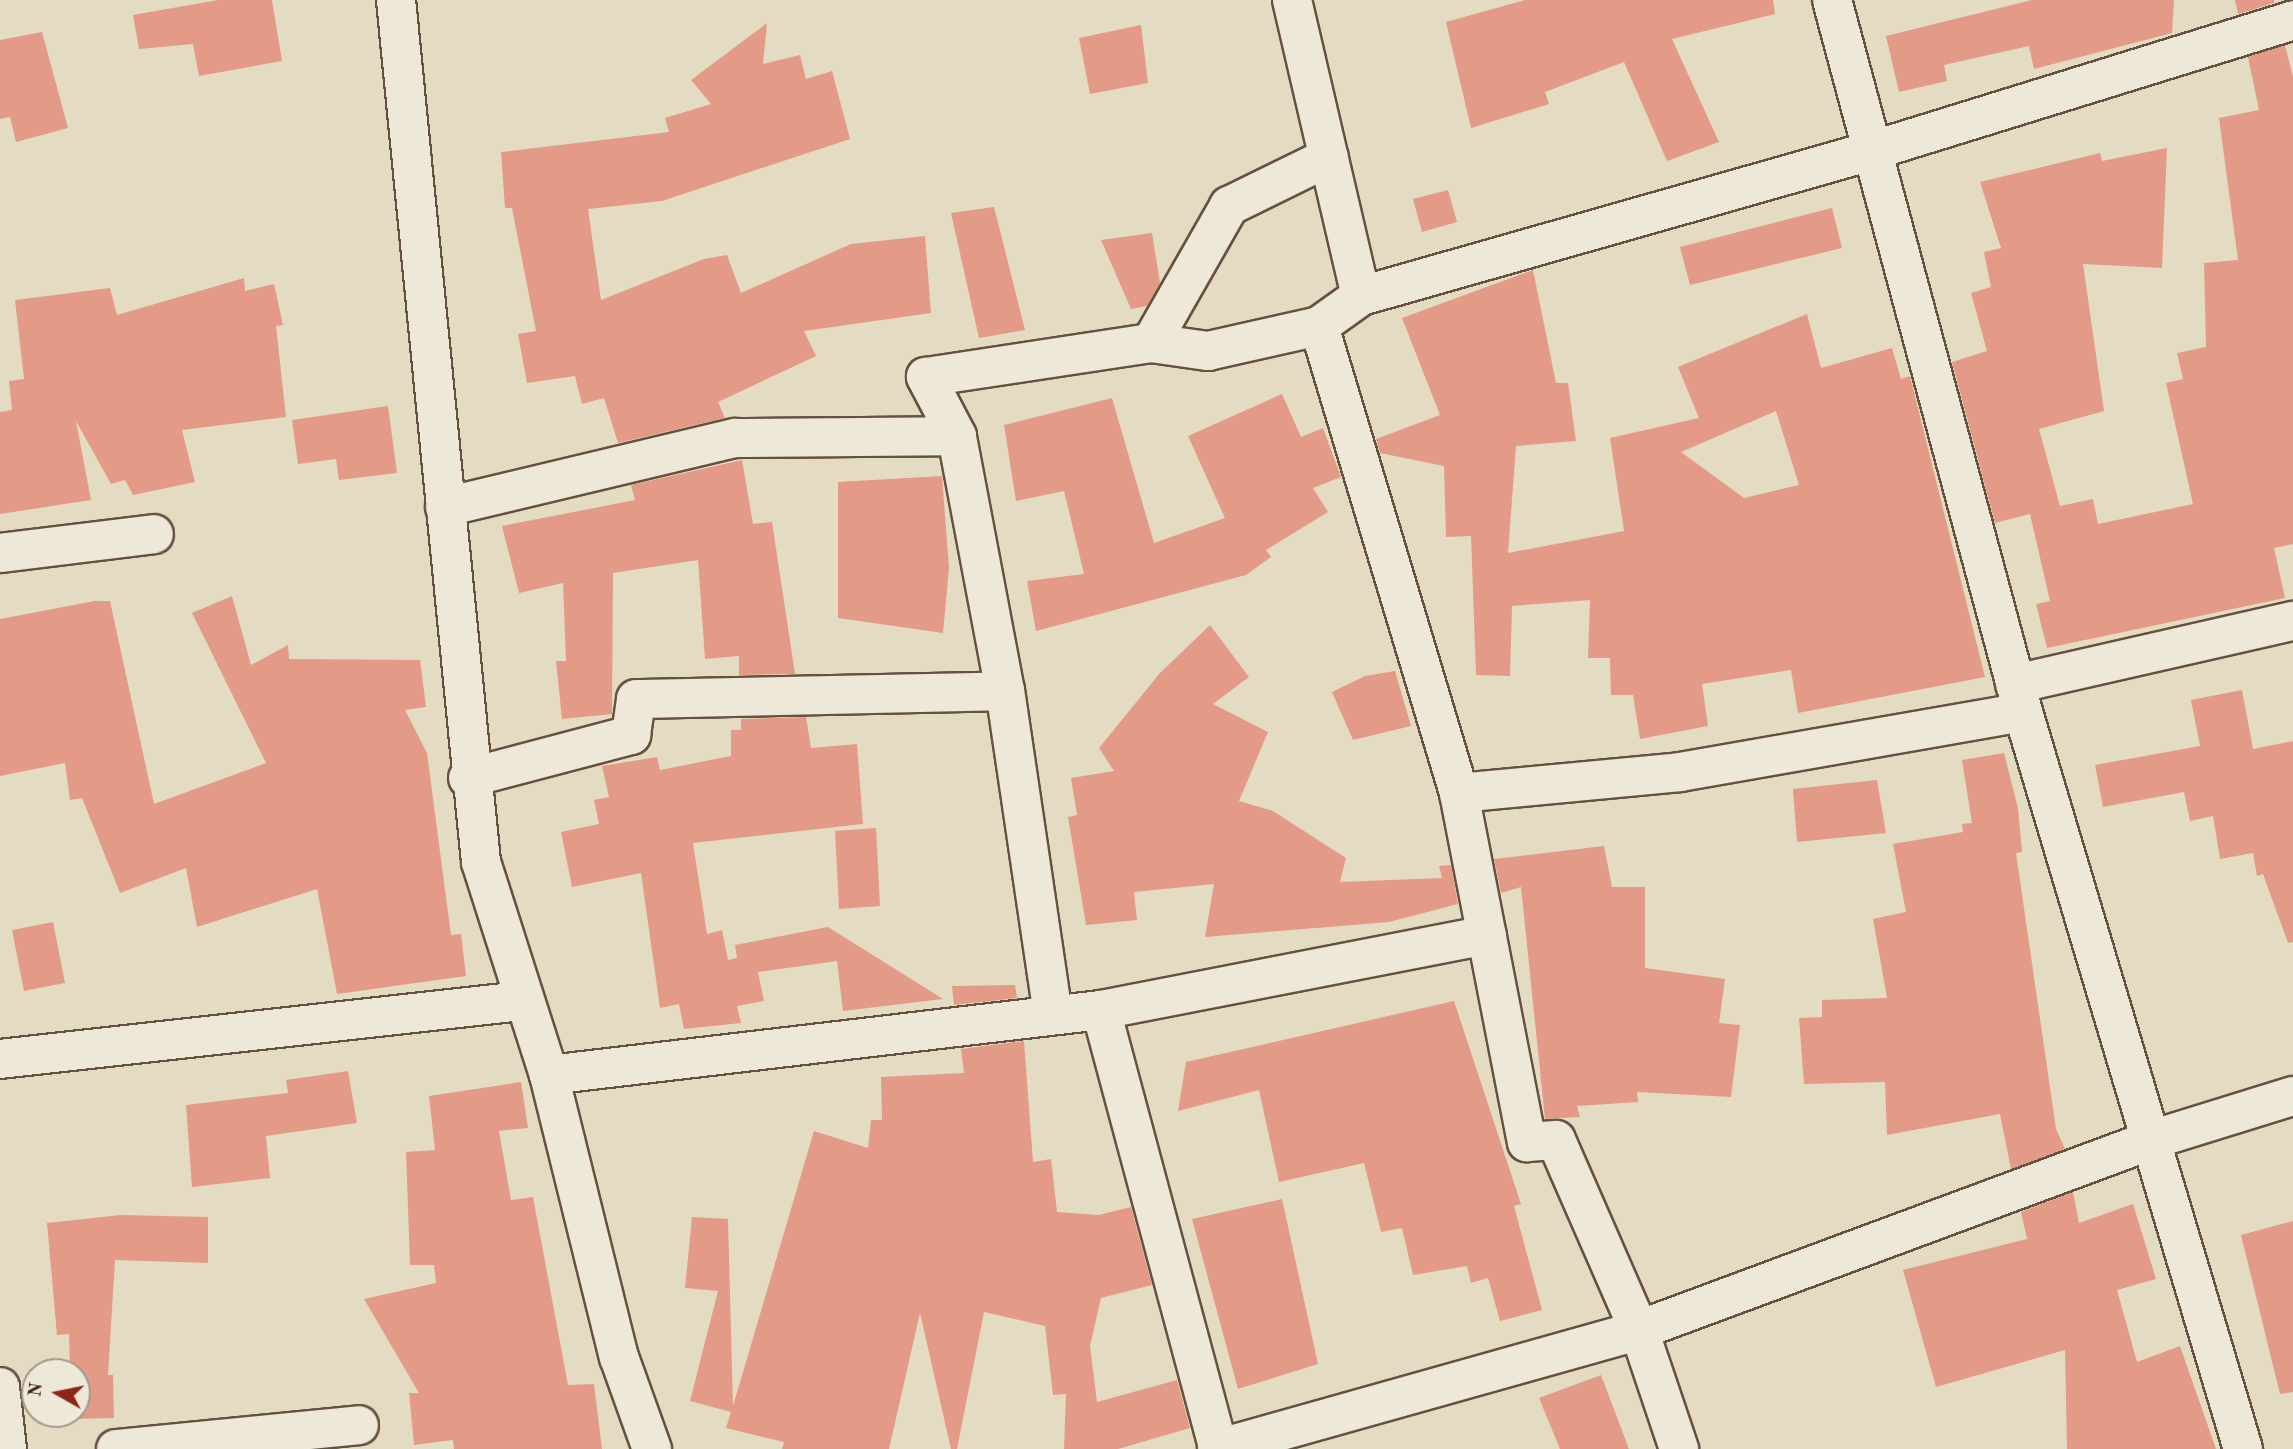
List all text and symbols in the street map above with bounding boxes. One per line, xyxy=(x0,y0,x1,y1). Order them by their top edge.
north arrow xyxy=(21,1358,91,1428)
text: N xyxy=(26,1381,47,1399)

